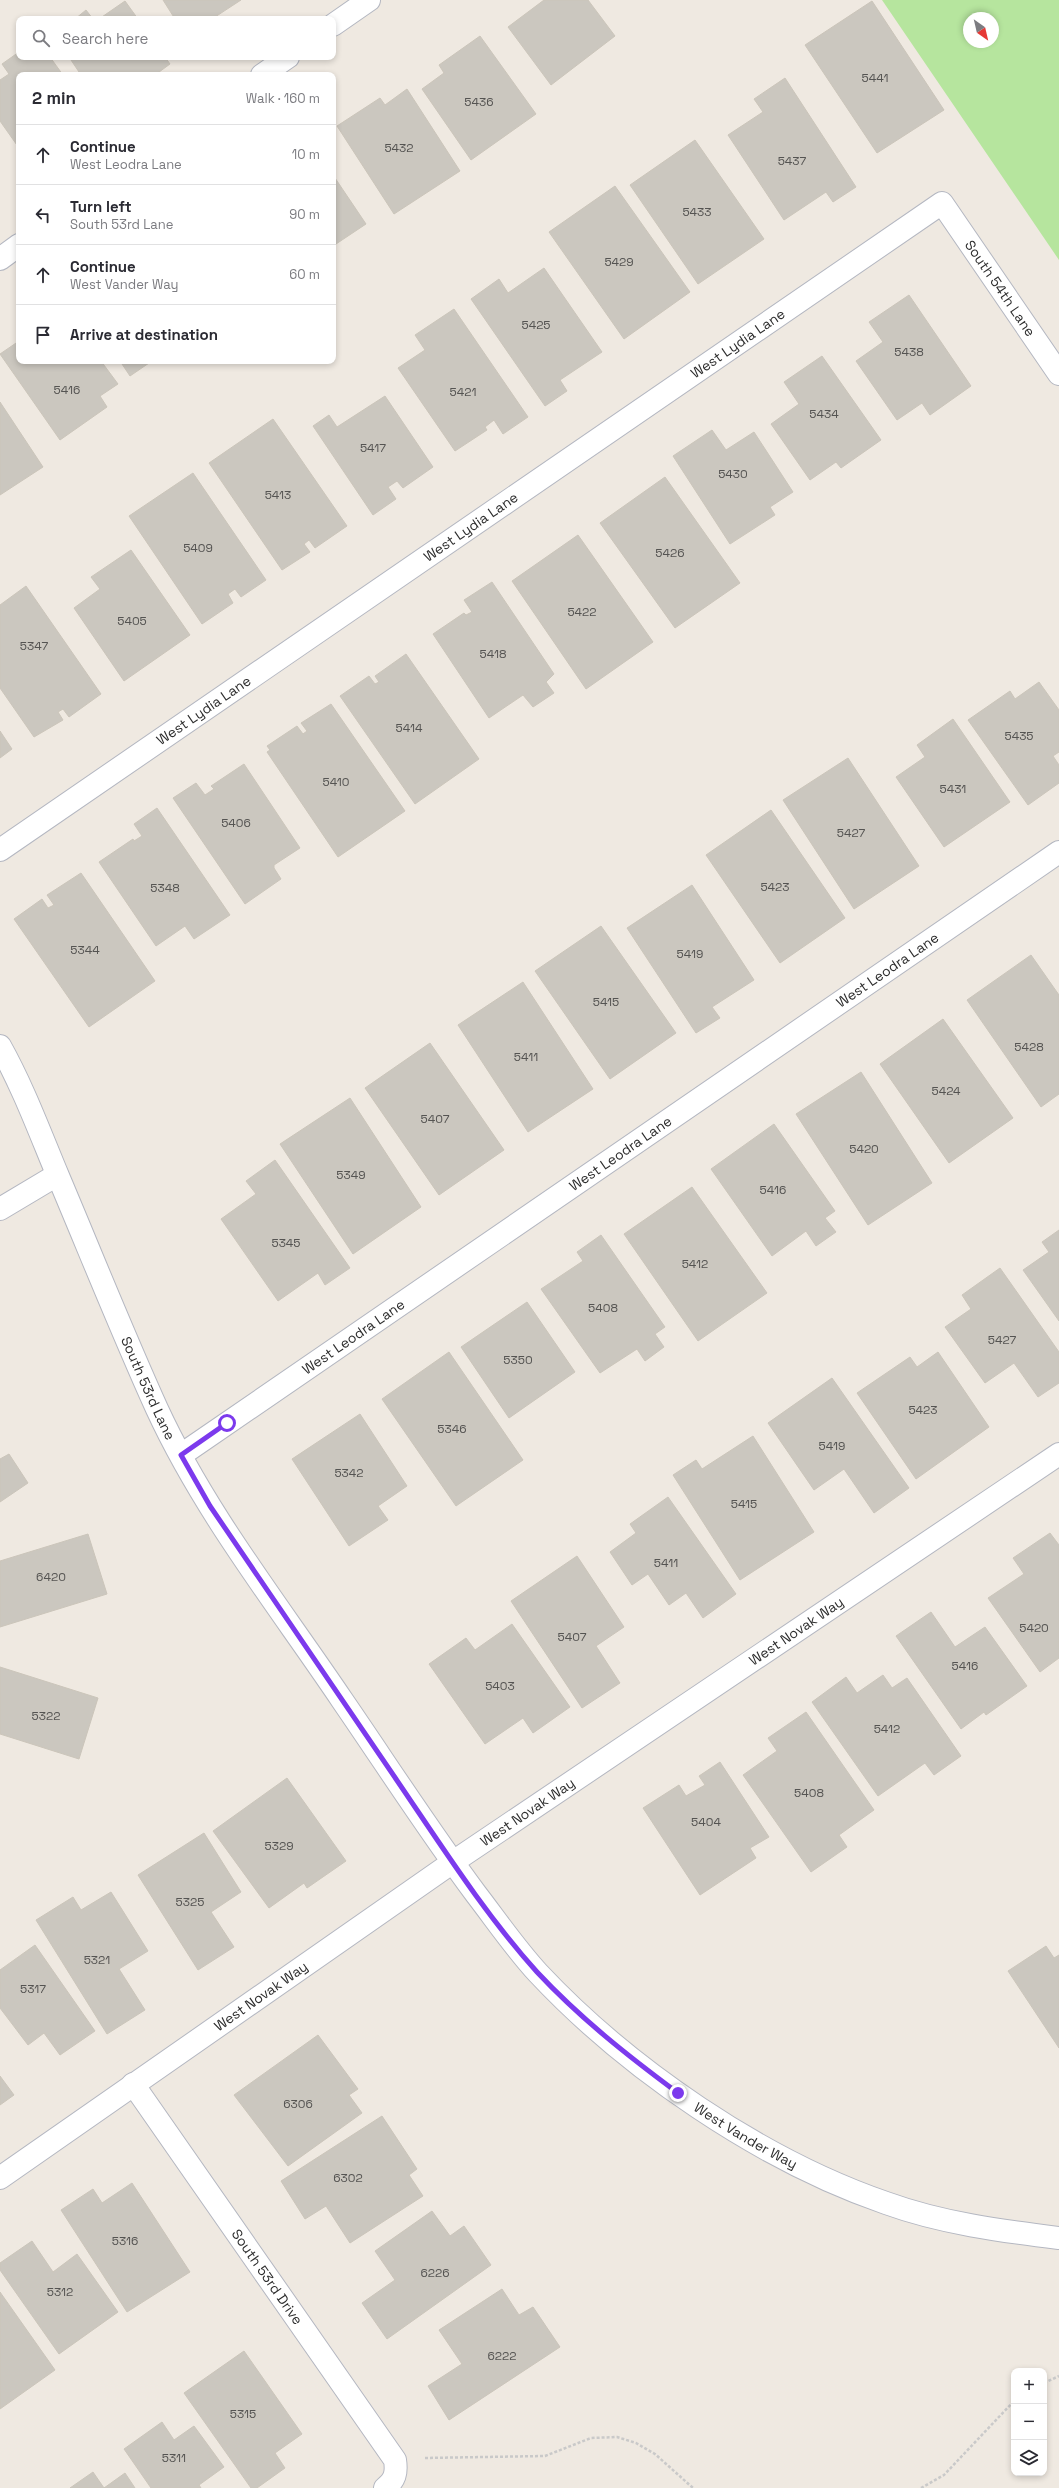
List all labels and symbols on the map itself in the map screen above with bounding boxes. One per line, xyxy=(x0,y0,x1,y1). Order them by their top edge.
north arrow xyxy=(963,12,999,48)
house number: 5441 xyxy=(862,70,888,86)
house number: 5436 xyxy=(464,94,494,110)
house number: 5432 xyxy=(384,140,414,156)
house number: 5437 xyxy=(778,153,807,169)
house number: 5433 xyxy=(682,204,712,220)
street label: South 54th Lane xyxy=(961,237,1040,340)
house number: 5429 xyxy=(604,254,634,270)
street label: West Lydia Lane xyxy=(687,305,788,382)
house number: 5425 xyxy=(521,317,551,333)
house number: 5438 xyxy=(894,344,924,360)
house number: 5416 xyxy=(54,382,80,398)
house number: 5421 xyxy=(450,384,476,400)
house number: 5434 xyxy=(809,406,839,422)
house number: 5417 xyxy=(360,440,386,456)
house number: 5430 xyxy=(718,466,748,482)
house number: 5413 xyxy=(265,487,291,503)
street label: West Lydia Lane xyxy=(420,488,521,565)
house number: 5409 xyxy=(183,540,213,556)
house number: 5426 xyxy=(655,545,685,561)
house number: 5422 xyxy=(567,604,597,620)
house number: 5405 xyxy=(117,613,147,629)
house number: 5347 xyxy=(20,638,48,654)
house number: 5418 xyxy=(480,646,506,662)
street label: West Lydia Lane xyxy=(153,671,254,749)
house number: 5414 xyxy=(396,720,423,736)
house number: 5435 xyxy=(1004,728,1034,744)
house number: 5410 xyxy=(322,774,350,790)
house number: 5431 xyxy=(940,781,966,797)
house number: 5406 xyxy=(221,815,251,831)
house number: 5427 xyxy=(837,825,866,841)
house number: 5423 xyxy=(760,879,790,895)
house number: 5348 xyxy=(150,880,180,896)
street label: West Leodra Lane xyxy=(833,928,942,1011)
house number: 5344 xyxy=(70,942,100,958)
house number: 5419 xyxy=(677,946,703,962)
house number: 5415 xyxy=(593,994,619,1010)
house number: 5428 xyxy=(1014,1039,1044,1055)
house number: 5411 xyxy=(514,1049,538,1065)
house number: 5424 xyxy=(931,1083,961,1099)
house number: 5407 xyxy=(421,1111,450,1127)
street label: West Leodra Lane xyxy=(566,1112,675,1195)
house number: 5420 xyxy=(849,1141,879,1157)
house number: 5349 xyxy=(336,1167,366,1183)
house number: 5416 xyxy=(760,1182,786,1198)
house number: 5345 xyxy=(271,1235,301,1251)
house number: 5412 xyxy=(682,1256,708,1272)
street label: West Leodra Lane xyxy=(298,1295,408,1378)
house number: 5408 xyxy=(588,1300,618,1316)
house number: 5427 xyxy=(988,1332,1017,1348)
street label: South 53rd Lane xyxy=(117,1334,180,1443)
house number: 5350 xyxy=(503,1352,533,1368)
house number: 5423 xyxy=(908,1402,938,1418)
route start xyxy=(218,1414,236,1432)
house number: 5346 xyxy=(437,1421,467,1437)
house number: 5419 xyxy=(819,1438,845,1454)
house number: 5342 xyxy=(334,1465,364,1481)
house number: 5415 xyxy=(731,1496,757,1512)
house number: 5411 xyxy=(654,1555,678,1571)
house number: 6420 xyxy=(36,1569,66,1585)
street label: West Novak Way xyxy=(745,1593,847,1669)
house number: 5420 xyxy=(1019,1620,1049,1636)
house number: 5407 xyxy=(558,1629,587,1645)
house number: 5416 xyxy=(952,1658,978,1674)
house number: 5403 xyxy=(485,1678,515,1694)
house number: 5322 xyxy=(32,1708,60,1724)
house number: 5412 xyxy=(874,1721,900,1737)
street label: West Novak Way xyxy=(477,1774,578,1850)
house number: 5408 xyxy=(794,1785,824,1801)
house number: 5404 xyxy=(691,1814,721,1830)
house number: 5329 xyxy=(265,1838,294,1854)
house number: 5325 xyxy=(176,1894,204,1910)
house number: 5321 xyxy=(84,1952,110,1968)
street label: West Novak Way xyxy=(210,1957,311,2035)
house number: 5317 xyxy=(20,1981,46,1997)
route end xyxy=(669,2084,687,2102)
house number: 6306 xyxy=(283,2096,313,2112)
street label: West Vander Way xyxy=(691,2098,800,2173)
house number: 6302 xyxy=(333,2170,363,2186)
street label: South 53rd Drive xyxy=(228,2225,307,2328)
house number: 5316 xyxy=(112,2233,138,2249)
house number: 6226 xyxy=(420,2265,450,2281)
house number: 5312 xyxy=(47,2284,73,2300)
house number: 6222 xyxy=(487,2348,517,2364)
house number: 5315 xyxy=(230,2406,256,2422)
house number: 5311 xyxy=(162,2450,186,2466)

